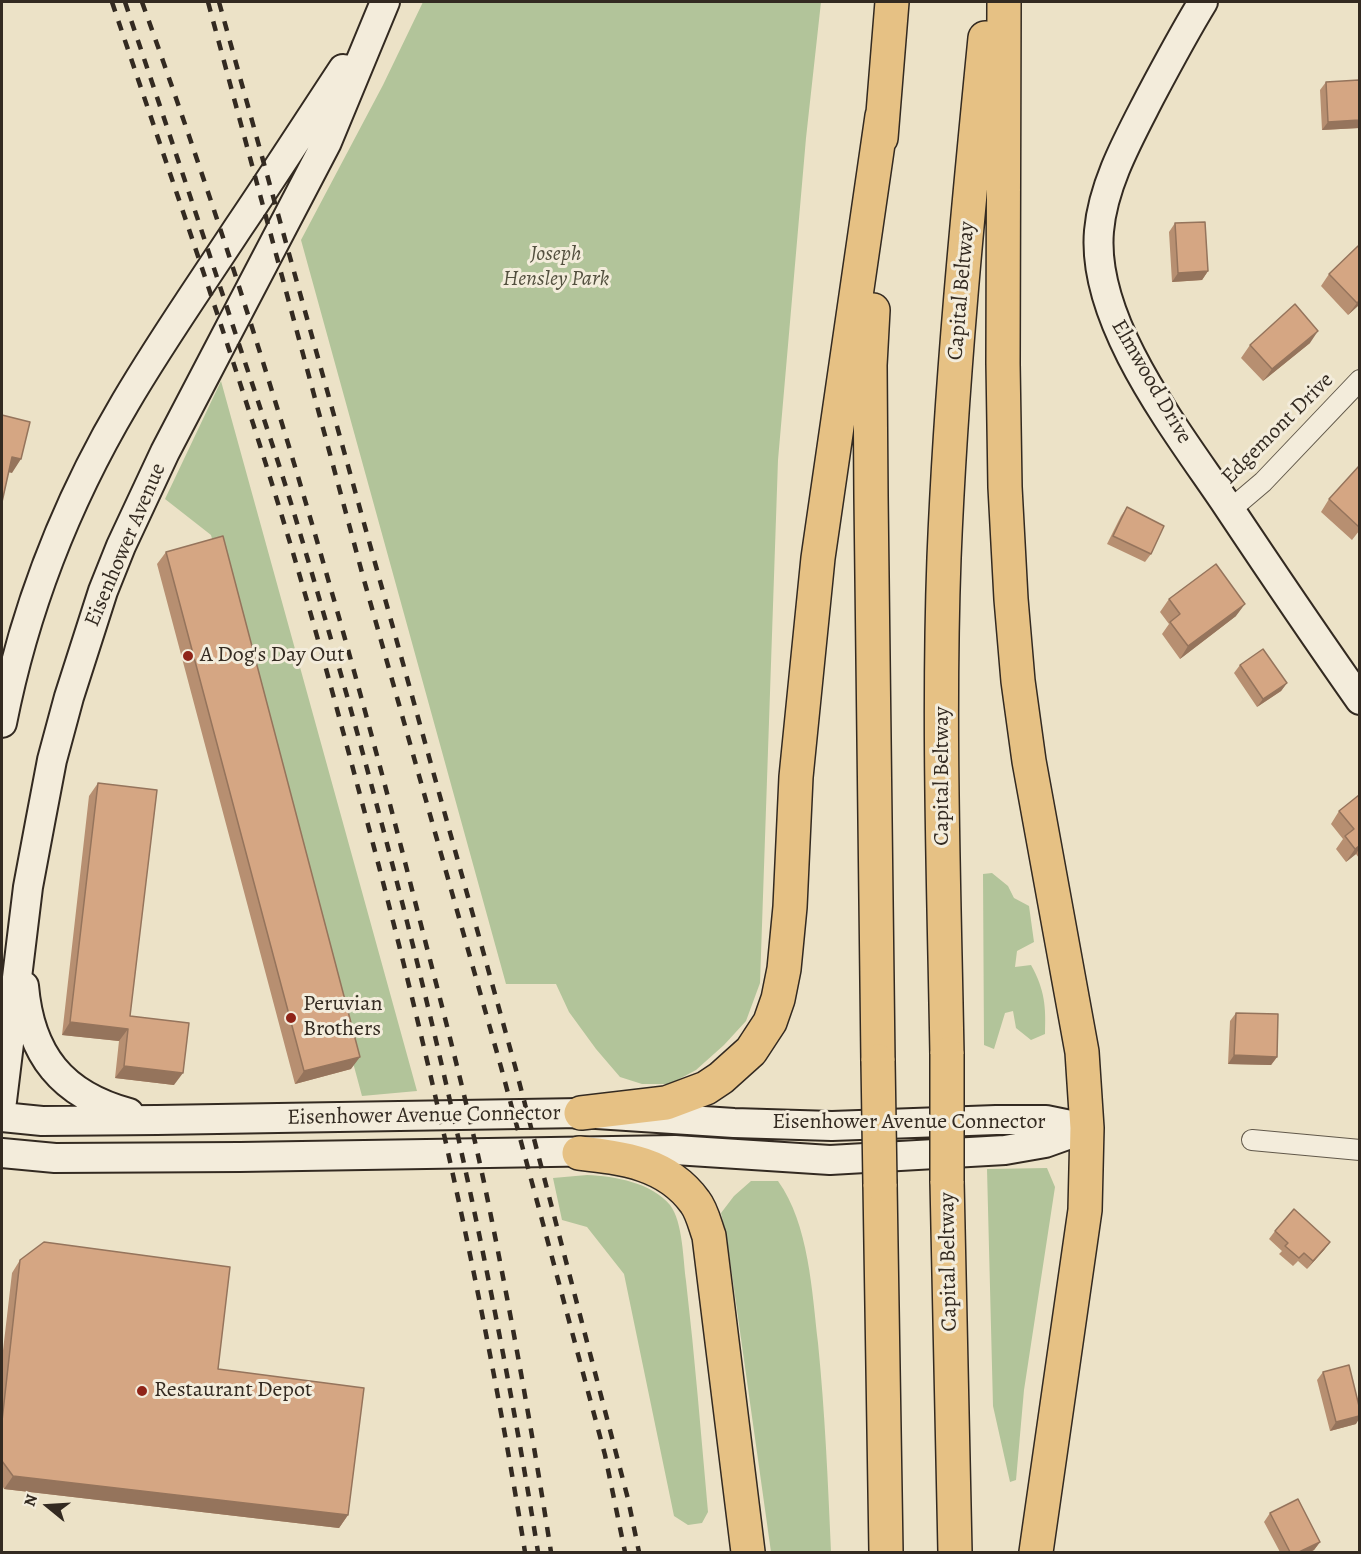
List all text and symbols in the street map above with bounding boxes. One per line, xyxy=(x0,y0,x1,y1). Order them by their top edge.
street label: Capital Beltway xyxy=(943,220,981,362)
park label: Joseph Hensley Park xyxy=(503,242,609,294)
street label: Elmwood Drive xyxy=(1105,315,1197,449)
street label: Edgemont Drive xyxy=(1217,368,1339,490)
street label: Eisenhower Avenue xyxy=(80,459,172,631)
place label: A Dog's Day Out xyxy=(200,643,344,669)
marker: A Dog's Day Out xyxy=(181,649,195,663)
street label: Capital Beltway xyxy=(930,706,956,846)
place label: Peruvian Brothers xyxy=(303,992,383,1044)
marker: Peruvian Brothers xyxy=(284,1011,298,1025)
street label: Eisenhower Avenue Connector xyxy=(287,1100,561,1132)
street label: Eisenhower Avenue Connector xyxy=(772,1110,1046,1136)
street label: Capital Beltway xyxy=(935,1192,963,1332)
place label: Restaurant Depot xyxy=(154,1378,312,1404)
marker: Restaurant Depot xyxy=(135,1384,149,1398)
north arrow xyxy=(18,1476,78,1536)
text: N xyxy=(19,1491,43,1509)

